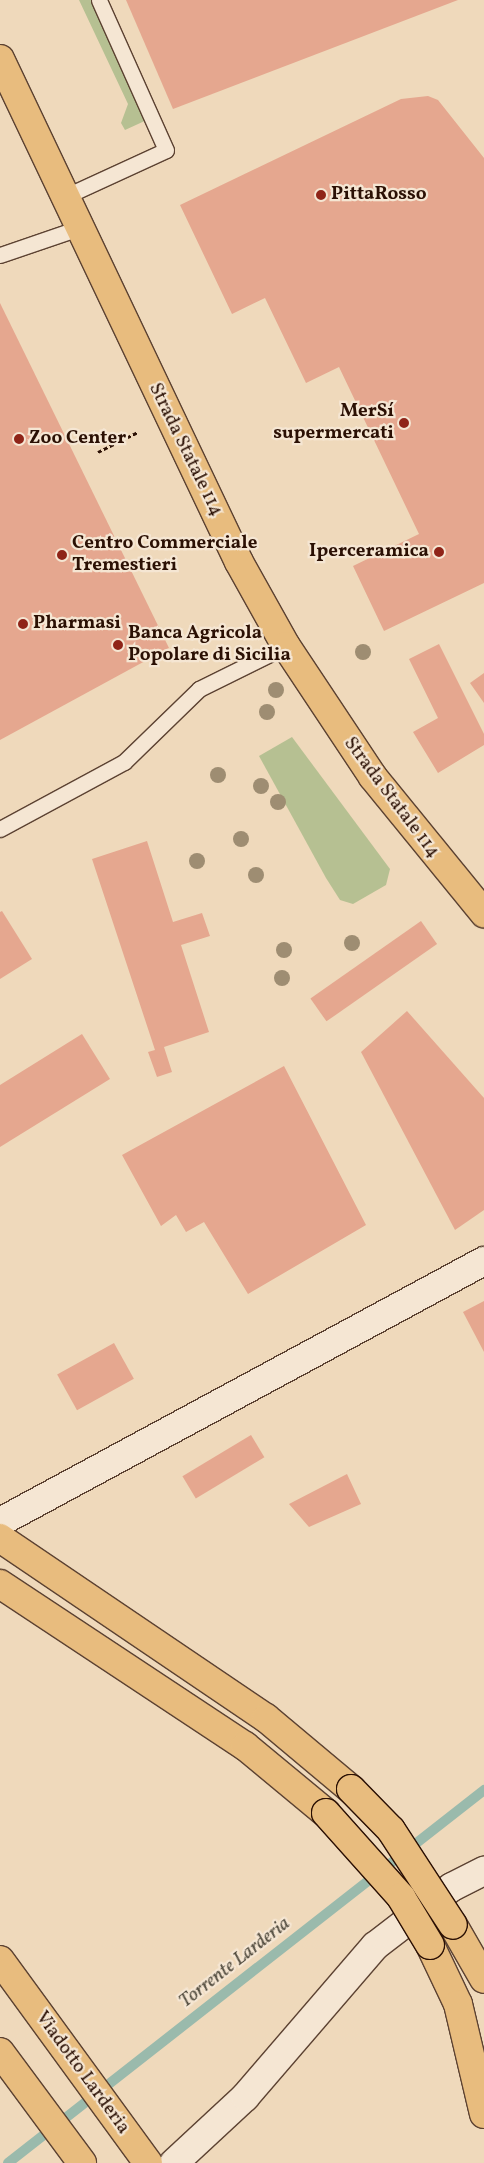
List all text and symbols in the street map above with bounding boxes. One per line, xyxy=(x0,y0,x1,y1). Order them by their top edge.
place label: PittaRosso xyxy=(331,184,427,206)
marker: PittaRosso xyxy=(315,189,327,201)
street label: Strada Statale 114 xyxy=(143,380,227,520)
place label: MerSí supermercati xyxy=(273,401,394,445)
marker: MerSí supermercati xyxy=(398,417,410,429)
place label: Zoo Center xyxy=(29,428,126,450)
marker: Zoo Center xyxy=(13,433,25,445)
place label: Centro Commerciale Tremestieri xyxy=(72,533,257,577)
place label: Iperceramica xyxy=(309,541,429,563)
marker: Iperceramica xyxy=(433,546,445,558)
marker: Centro Commerciale Tremestieri xyxy=(56,549,68,561)
place label: Pharmasi xyxy=(33,613,121,635)
marker: Pharmasi xyxy=(17,618,29,630)
place label: Banca Agricola Popolare di Sicilia xyxy=(128,623,291,667)
marker: Banca Agricola Popolare di Sicilia xyxy=(112,639,124,651)
street label: Strada Statale 114 xyxy=(338,733,444,863)
water label: Torrente Larderia xyxy=(175,1912,295,2014)
street label: Viadotto Larderia xyxy=(30,2007,134,2139)

